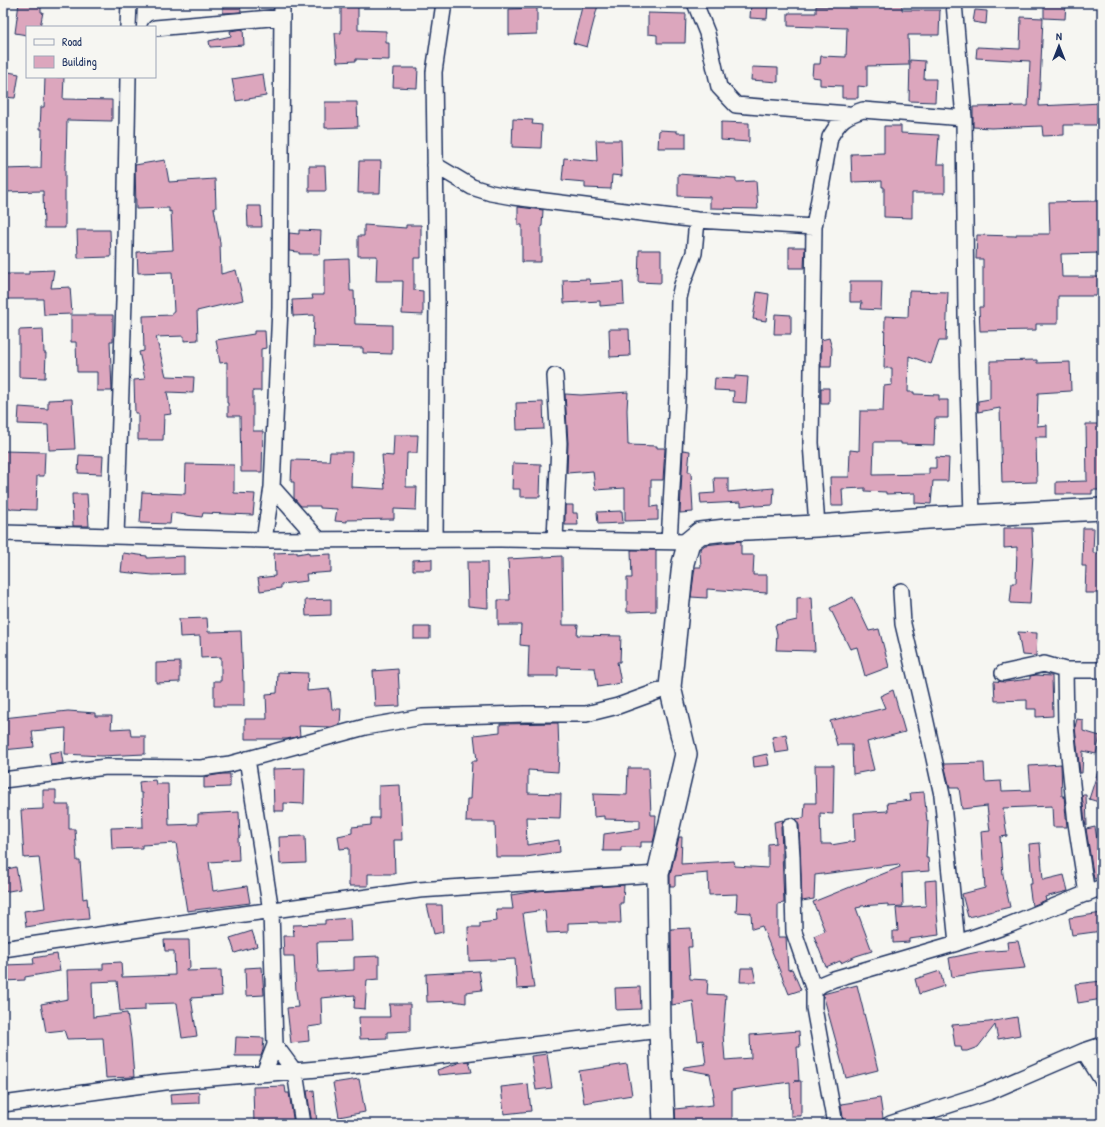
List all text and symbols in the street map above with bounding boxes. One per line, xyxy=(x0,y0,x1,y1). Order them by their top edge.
legend xyxy=(26,26,156,78)
north arrow xyxy=(1039,26,1079,66)
text: N xyxy=(1056,29,1062,43)
text: Road xyxy=(62,33,82,50)
text: Building xyxy=(62,53,97,70)

